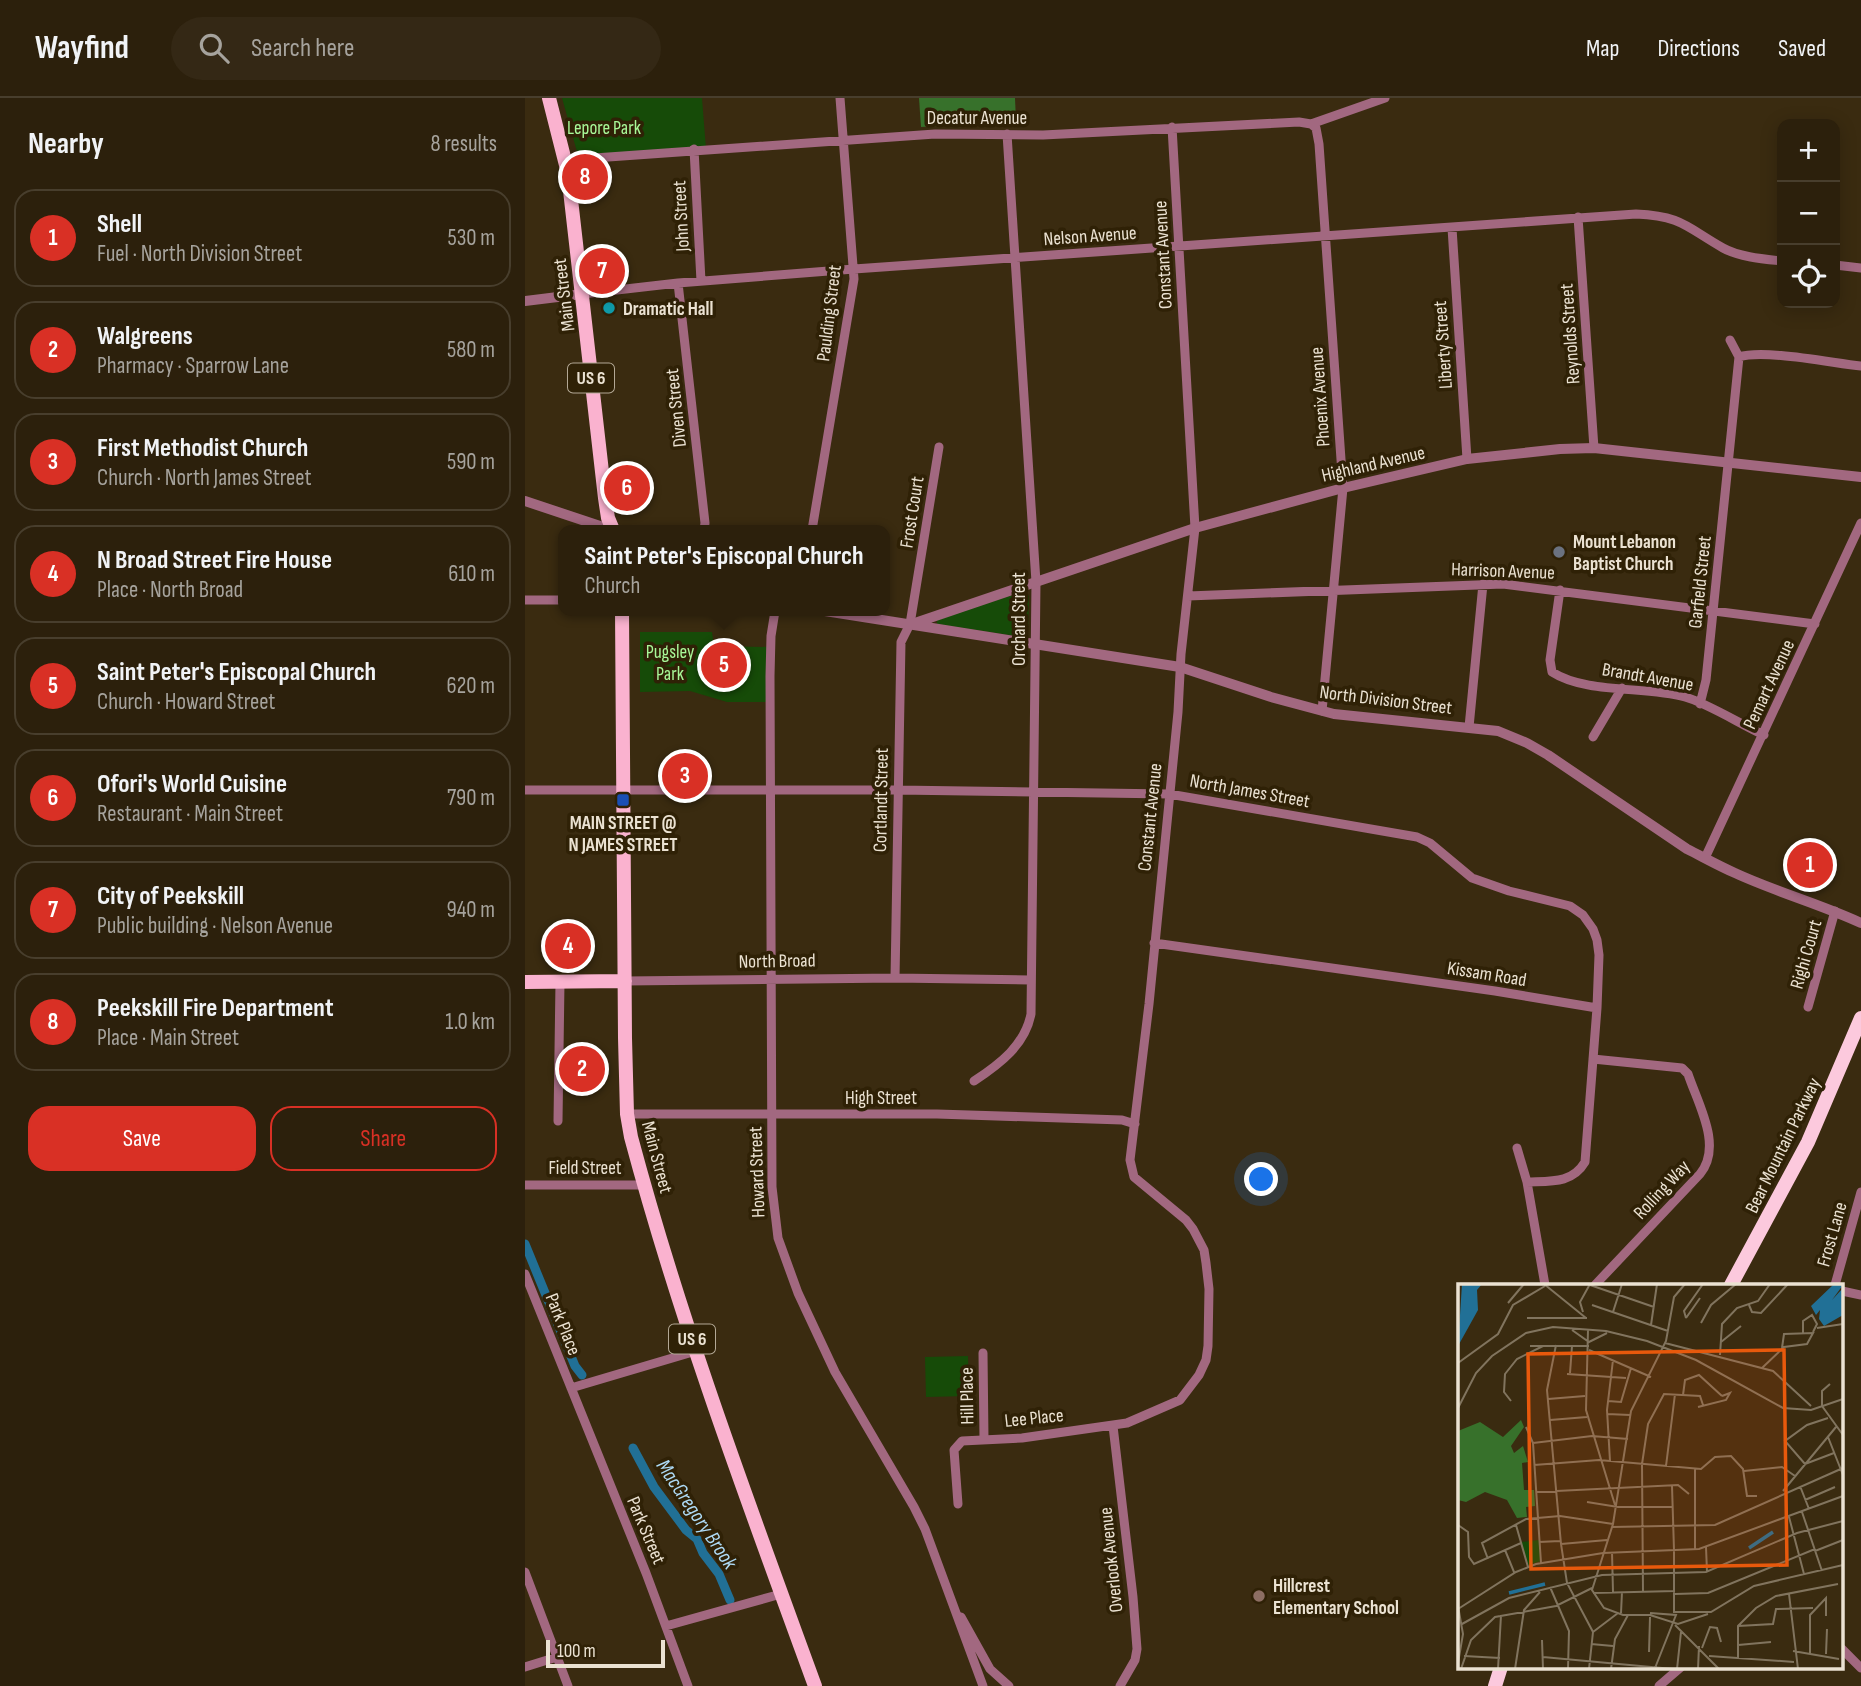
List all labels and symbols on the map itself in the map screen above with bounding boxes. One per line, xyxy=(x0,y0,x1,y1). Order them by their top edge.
street label: Decatur Avenue xyxy=(927,107,1027,130)
park label: Lepore Park xyxy=(567,117,642,140)
pin: 8 xyxy=(562,151,608,203)
street label: John Street xyxy=(668,180,695,253)
street label: Constant Avenue xyxy=(1149,200,1178,310)
street label: Nelson Avenue xyxy=(1043,222,1137,251)
pin: 7 xyxy=(579,245,625,297)
street label: Main Street xyxy=(549,257,580,333)
street label: Paulding Street xyxy=(812,264,847,363)
street label: Reynolds Street xyxy=(1555,283,1585,385)
place label: Dramatic Hall xyxy=(623,298,713,321)
marker: Dramatic Hall xyxy=(601,300,617,316)
street label: Liberty Street xyxy=(1429,300,1458,390)
street label: Phoenix Avenue xyxy=(1306,346,1335,448)
road number: US 6 xyxy=(568,364,614,392)
street label: Diven Street xyxy=(661,367,692,448)
street label: Highland Avenue xyxy=(1319,441,1427,488)
pin: 6 xyxy=(604,462,650,514)
street label: Frost Court xyxy=(895,475,930,550)
place label: Mount Lebanon Baptist Church xyxy=(1573,531,1676,576)
street label: Garfield Street xyxy=(1684,535,1717,630)
marker: Mount Lebanon Baptist Church xyxy=(1551,544,1567,560)
street label: Harrison Avenue xyxy=(1451,558,1555,585)
street label: Orchard Street xyxy=(1008,572,1031,666)
street label: Pemart Avenue xyxy=(1739,636,1800,733)
pin: 5 xyxy=(701,639,747,691)
park label: Pugsley Park xyxy=(646,641,695,686)
street label: Brandt Avenue xyxy=(1600,658,1695,697)
street label: North Division Street xyxy=(1318,681,1454,720)
street label: Cortlandt Street xyxy=(869,748,894,852)
pin: 3 xyxy=(662,750,708,802)
street label: Constant Avenue xyxy=(1133,762,1168,872)
street label: North James Street xyxy=(1188,770,1312,813)
marker: MAIN STREET @ N JAMES STREET xyxy=(615,792,631,808)
place label: MAIN STREET @ N JAMES STREET xyxy=(569,812,677,857)
pin: 1 xyxy=(1787,839,1833,891)
street label: Righi Court xyxy=(1786,917,1827,992)
pin: 4 xyxy=(545,920,591,972)
street label: North Broad xyxy=(738,949,816,974)
street label: Kissam Road xyxy=(1446,957,1528,992)
pin: 2 xyxy=(559,1043,605,1095)
street label: Bear Mountain Parkway xyxy=(1741,1074,1826,1217)
street label: High Street xyxy=(845,1087,917,1110)
street label: Main Street xyxy=(636,1119,677,1196)
street label: Howard Street xyxy=(744,1126,771,1218)
street label: Rolling Way xyxy=(1629,1155,1696,1224)
street label: Field Street xyxy=(548,1157,622,1180)
your location xyxy=(1244,1162,1278,1196)
street label: Frost Lane xyxy=(1812,1200,1853,1269)
inset map xyxy=(1458,1284,1843,1668)
street label: Park Place xyxy=(540,1290,585,1359)
road number: US 6 xyxy=(669,1324,715,1354)
street label: Hill Place xyxy=(956,1367,979,1425)
street label: Lee Place xyxy=(1004,1404,1065,1433)
water label: MacGregory Brook xyxy=(651,1455,743,1575)
street label: Park Street xyxy=(621,1493,670,1568)
street label: Overlook Avenue xyxy=(1095,1506,1128,1614)
place label: Hillcrest Elementary School xyxy=(1273,1575,1399,1620)
marker: Hillcrest Elementary School xyxy=(1251,1588,1267,1604)
scale bar xyxy=(546,1637,665,1669)

